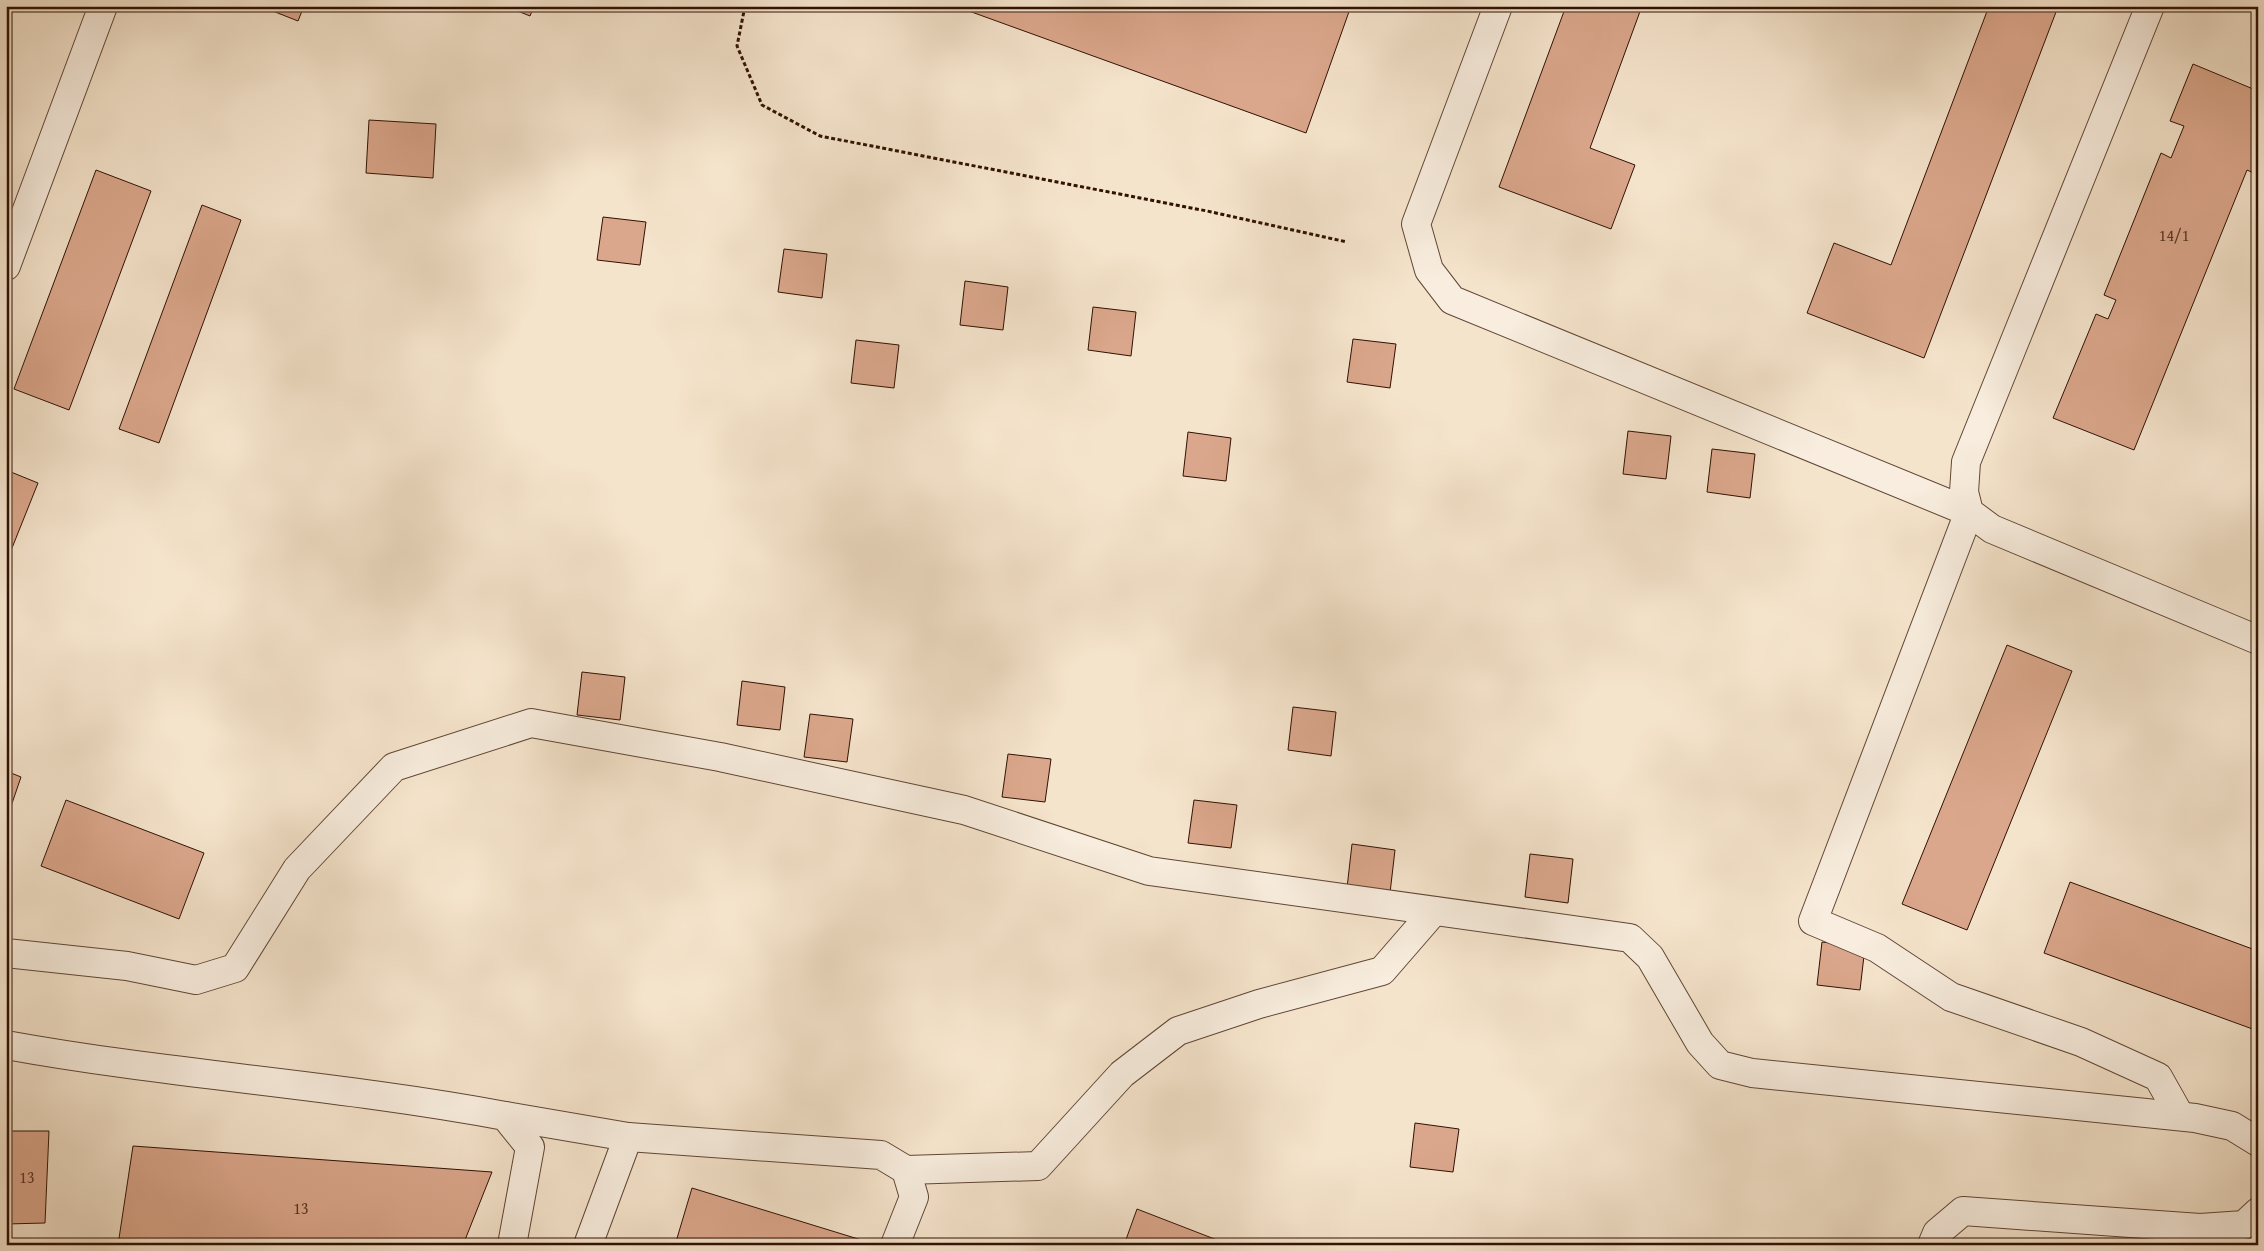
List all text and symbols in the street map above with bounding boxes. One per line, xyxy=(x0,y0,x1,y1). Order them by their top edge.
house number: 14/1 xyxy=(2159,223,2189,247)
house number: 13 xyxy=(19,1165,35,1189)
house number: 13 xyxy=(293,1196,309,1220)

